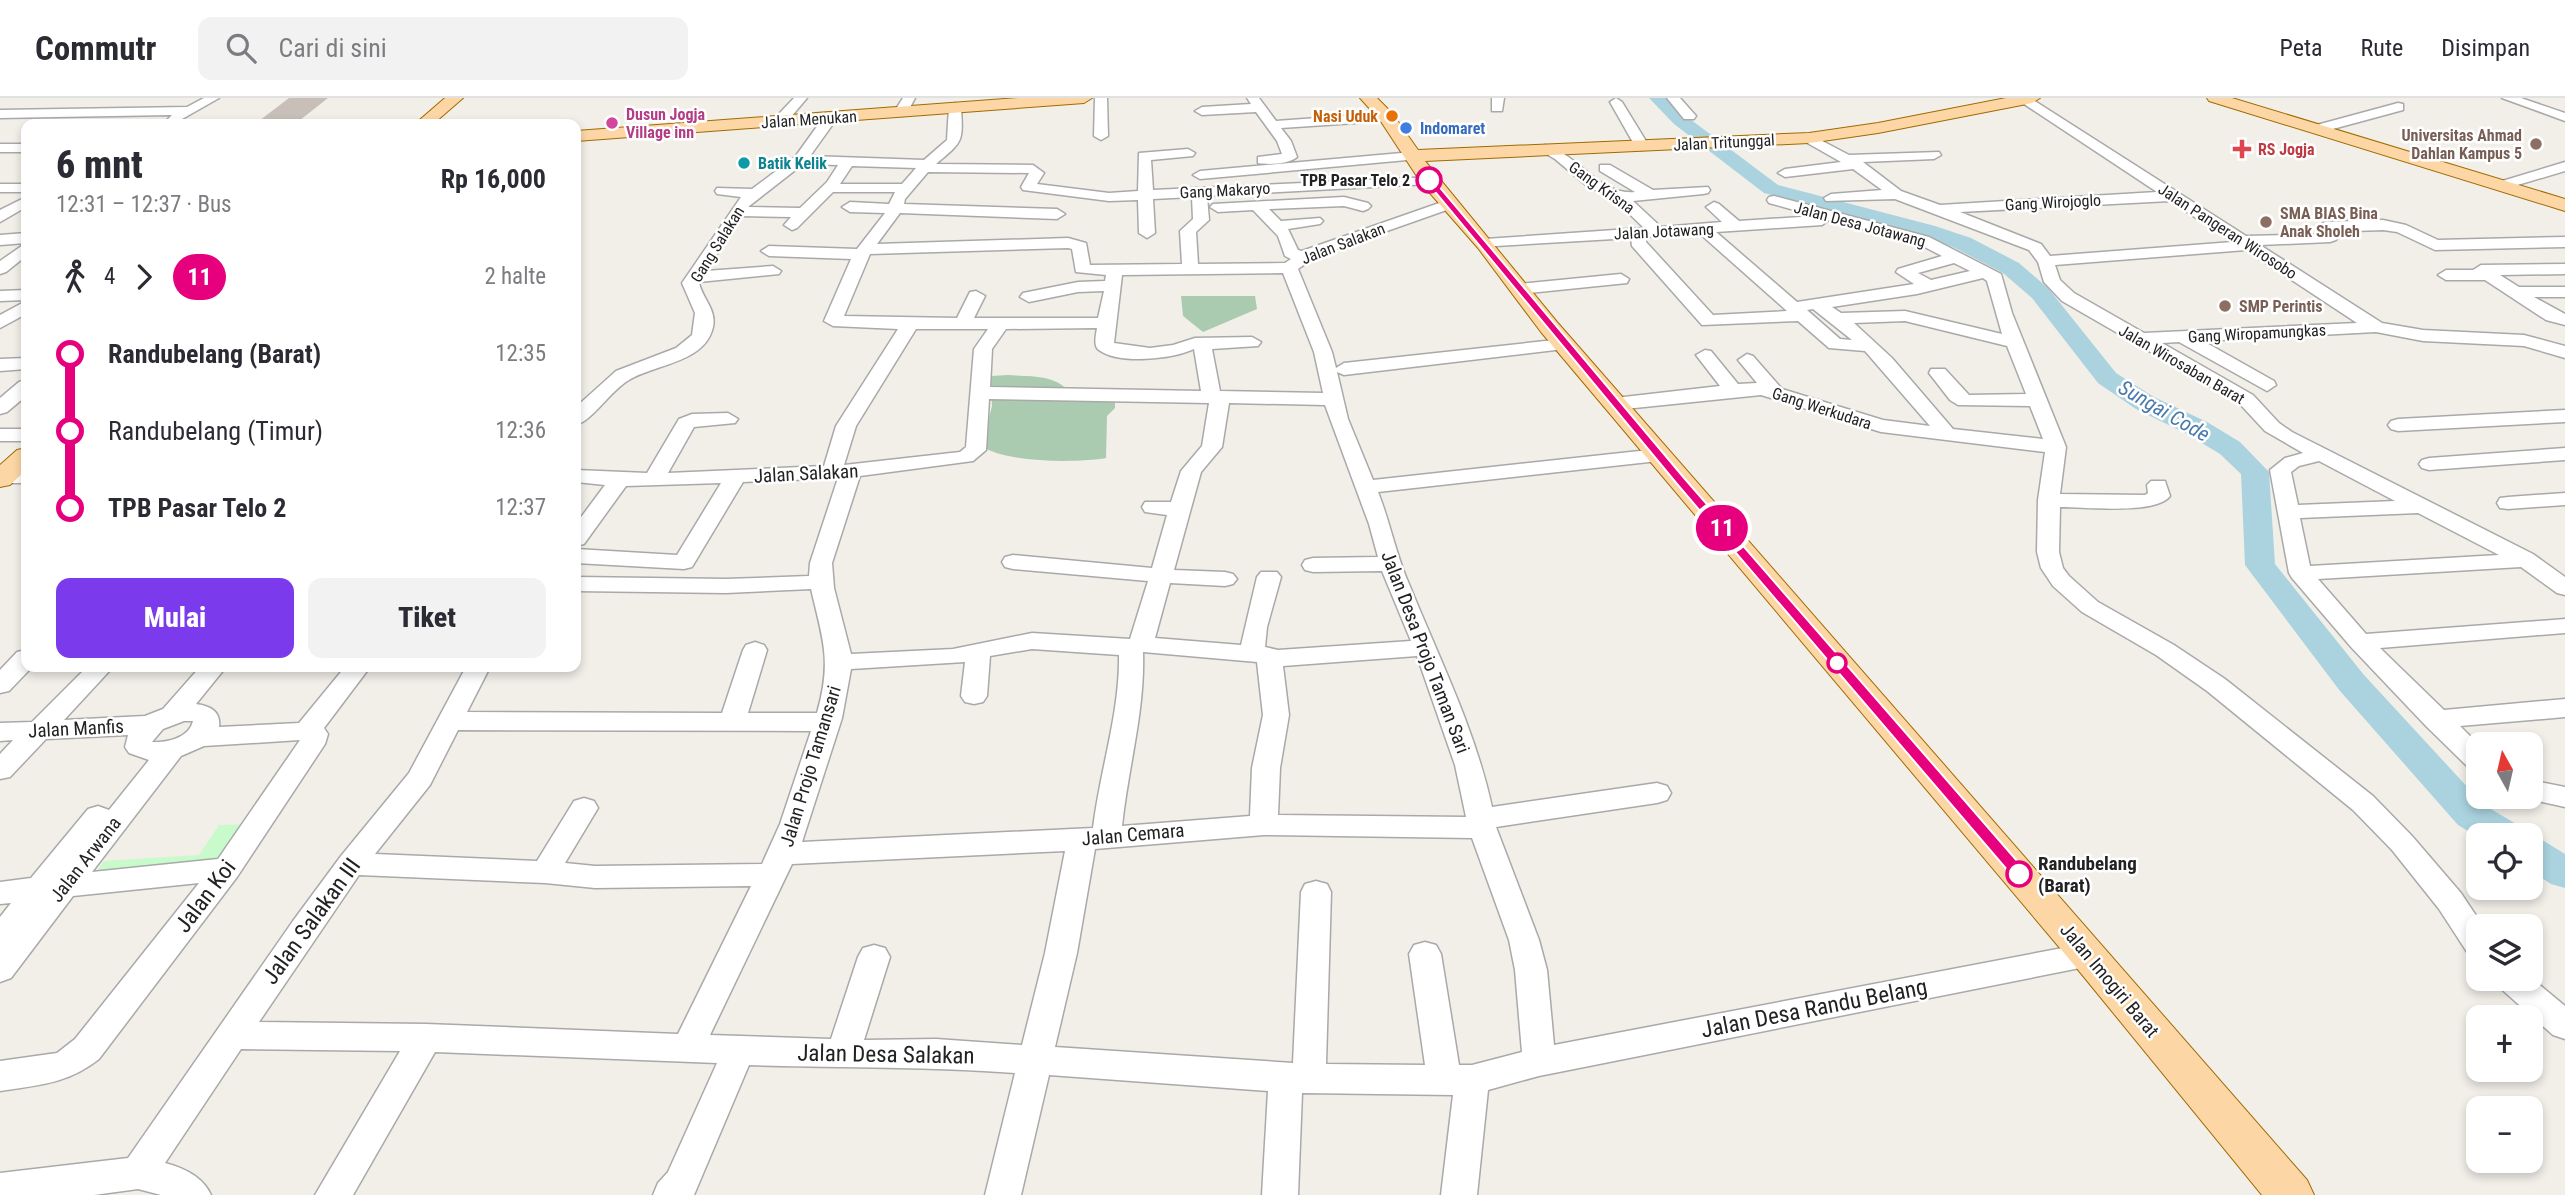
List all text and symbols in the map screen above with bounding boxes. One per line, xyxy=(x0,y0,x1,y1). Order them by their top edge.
search box xyxy=(198,17,688,80)
text: Commutr xyxy=(35,29,156,68)
icon: search xyxy=(222,29,260,67)
text: Cari di sini xyxy=(278,33,387,63)
text: Peta xyxy=(2280,34,2323,62)
text: Rute xyxy=(2361,34,2403,62)
text: Disimpan xyxy=(2441,34,2530,62)
place label: Dusun Jogja Village inn xyxy=(626,105,705,142)
street label: Jalan Menukan xyxy=(761,107,858,132)
place label: Nasi Uduk xyxy=(1313,107,1378,126)
marker: Nasi Uduk xyxy=(1384,108,1400,124)
marker: Dusun Jogja Village inn xyxy=(604,115,620,131)
place label: Indomaret xyxy=(1420,119,1485,138)
marker: Indomaret xyxy=(1398,120,1414,136)
place label: Universitas Ahmad Dahlan Kampus 5 xyxy=(2401,126,2522,163)
street label: Jalan Tritunggal xyxy=(1673,130,1775,155)
marker: Universitas Ahmad Dahlan Kampus 5 xyxy=(2528,136,2544,152)
marker: RS Jogja xyxy=(2232,139,2252,159)
place label: RS Jogja xyxy=(2258,140,2315,159)
text: 6 mnt xyxy=(56,143,143,187)
place label: Batik Kelik xyxy=(758,154,827,173)
marker: Batik Kelik xyxy=(736,155,752,171)
street label: Gang Krisna xyxy=(1565,157,1638,218)
text: Rp 16,000 xyxy=(441,164,546,194)
marker: TPB Pasar Telo 2 xyxy=(1416,167,1442,193)
place label: TPB Pasar Telo 2 xyxy=(1300,171,1410,190)
street label: Gang Makaryo xyxy=(1179,179,1271,202)
street label: Jalan Pangeran Wirosobo xyxy=(2155,180,2301,283)
street label: Gang Wirojoglo xyxy=(2004,190,2102,215)
text: 12:31 – 12:37 · Bus xyxy=(56,191,232,218)
street label: Jalan Desa Jotawang xyxy=(1792,198,1928,251)
street label: Gang Salakan xyxy=(686,203,748,286)
place label: SMA BIAS Bina Anak Sholeh xyxy=(2280,204,2378,241)
marker: SMA BIAS Bina Anak Sholeh xyxy=(2258,214,2274,230)
street label: Jalan Salakan xyxy=(1299,219,1388,268)
street label: Jalan Jotawang xyxy=(1614,219,1714,244)
icon: walk xyxy=(56,258,94,296)
icon: forward xyxy=(125,258,163,296)
text: 4 xyxy=(104,263,115,290)
text: 11 xyxy=(187,263,212,291)
text: 2 halte xyxy=(484,263,546,290)
place label: SMP Perintis xyxy=(2239,297,2323,316)
marker: SMP Perintis xyxy=(2217,298,2233,314)
street label: Gang Wiropamungkas xyxy=(2188,320,2327,347)
street label: Jalan Wirosaban Barat xyxy=(2115,321,2248,408)
text: Randubelang (Barat) xyxy=(108,339,321,369)
text: 12:35 xyxy=(495,340,546,367)
water label: Sungai Code xyxy=(2114,375,2214,447)
street label: Gang Werkudara xyxy=(1770,383,1874,434)
text: Randubelang (Timur) xyxy=(108,416,323,446)
text: 12:36 xyxy=(495,417,546,444)
street label: Jalan Salakan xyxy=(753,459,859,488)
text: TPB Pasar Telo 2 xyxy=(108,493,286,523)
text: 12:37 xyxy=(495,494,546,521)
line badge: 11 xyxy=(1690,505,1754,551)
text: 11 xyxy=(1710,514,1734,542)
street label: Jalan Desa Projo Taman Sari xyxy=(1376,548,1475,757)
button: Mulai xyxy=(56,578,294,658)
button: Tiket xyxy=(308,578,546,658)
unlabelled marker xyxy=(1827,653,1847,673)
street label: Jalan Projo Tamansari xyxy=(775,683,846,849)
street label: Jalan Manfis xyxy=(28,715,125,742)
north arrow xyxy=(2466,732,2543,808)
map controls xyxy=(2466,732,2543,1173)
street label: Jalan Arwana xyxy=(45,812,126,907)
street label: Jalan Cemara xyxy=(1081,819,1185,850)
button: locate xyxy=(2466,823,2543,900)
place label: Randubelang (Barat) xyxy=(2038,852,2137,897)
street label: Jalan Salakan III xyxy=(257,853,366,990)
street label: Jalan Koi xyxy=(169,855,241,938)
marker: Randubelang (Barat) xyxy=(2006,861,2032,887)
button: layers xyxy=(2466,914,2543,991)
street label: Jalan Imogiri Barat xyxy=(2055,919,2164,1042)
street label: Jalan Desa Randu Belang xyxy=(1699,973,1929,1044)
button: + xyxy=(2466,1005,2543,1082)
street label: Jalan Desa Salakan xyxy=(797,1039,975,1070)
button: − xyxy=(2466,1096,2543,1173)

